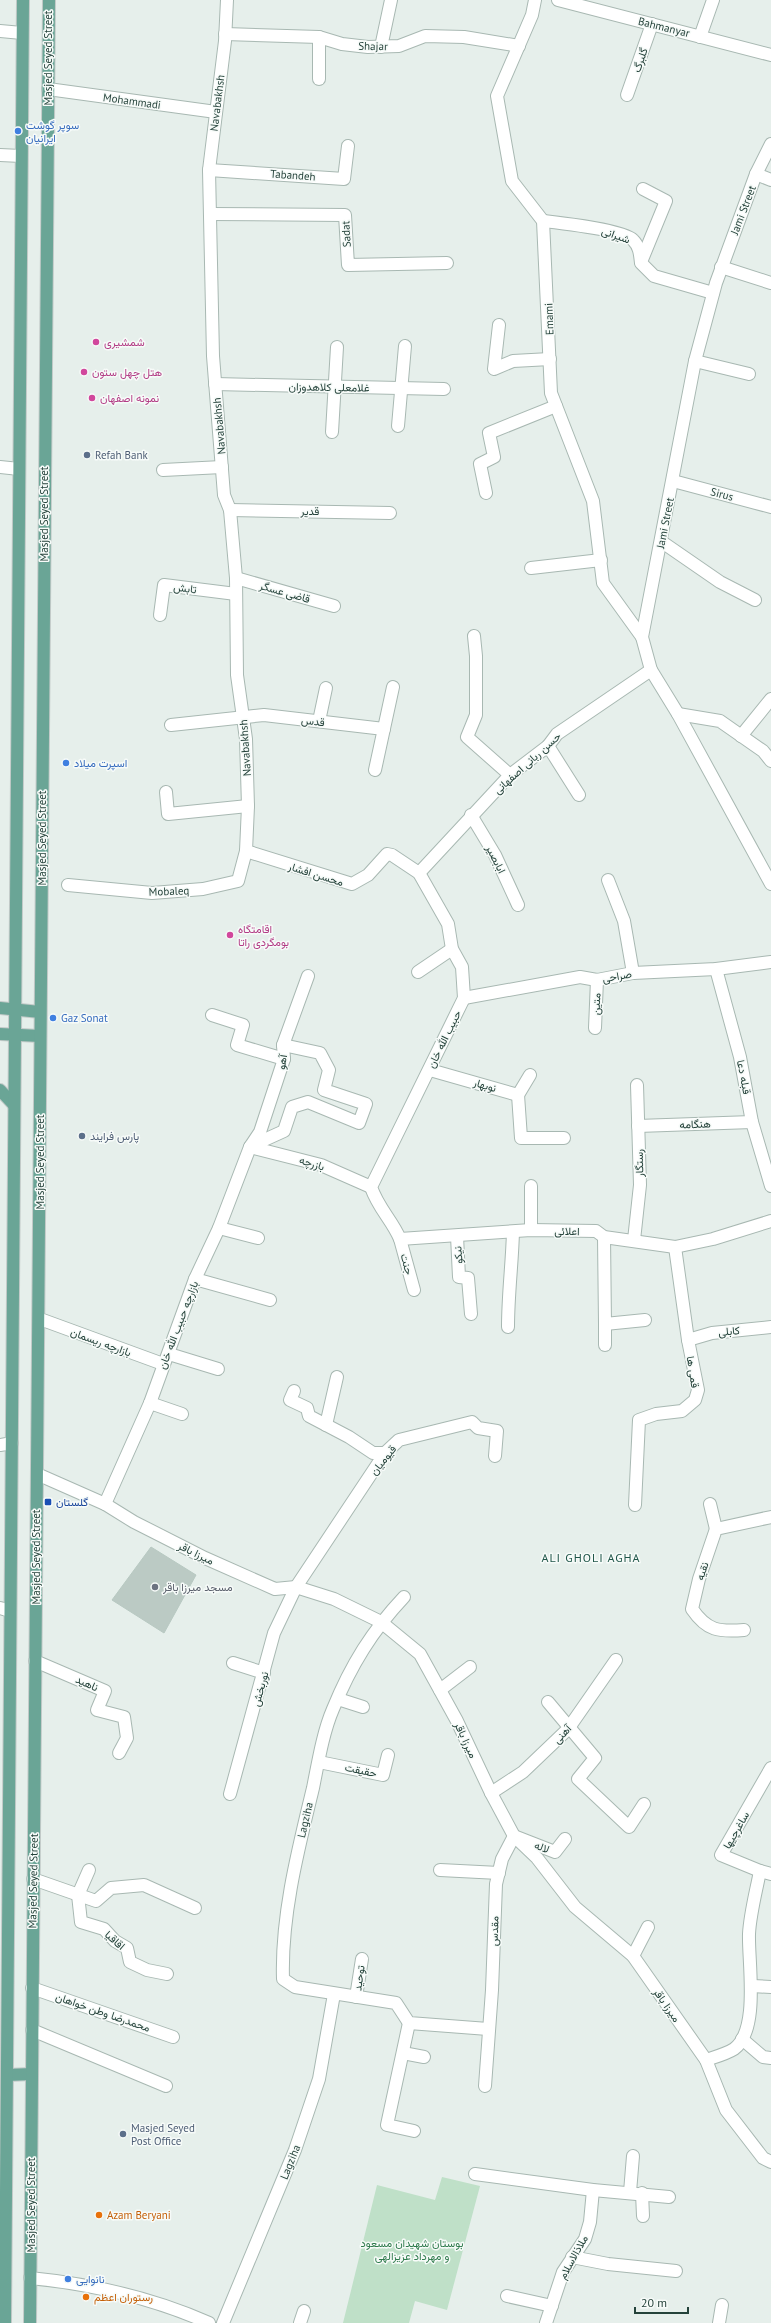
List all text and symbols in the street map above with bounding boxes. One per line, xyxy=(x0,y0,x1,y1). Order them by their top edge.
street label: Masjed Seyed Street xyxy=(41,10,55,105)
street label: Bahmanyar xyxy=(637,14,691,40)
street label: Shajar xyxy=(358,39,388,53)
street label: گلبرگ xyxy=(629,46,651,74)
street label: Navabakhsh xyxy=(207,74,227,132)
street label: Mohammadi xyxy=(102,90,162,112)
place label: سوپر گوشت ایرانیان xyxy=(26,118,80,145)
marker: سوپر گوشت ایرانیان xyxy=(13,126,23,136)
street label: Tabandeh xyxy=(270,166,316,184)
street label: Jami Street xyxy=(727,183,759,238)
street label: Sadat xyxy=(338,220,354,248)
street label: شیرانی xyxy=(600,223,632,247)
street label: Emami xyxy=(541,303,557,335)
place label: شمشیری xyxy=(104,335,145,349)
marker: شمشیری xyxy=(91,337,101,347)
place label: هتل چهل ستون xyxy=(92,365,163,380)
marker: هتل چهل ستون xyxy=(79,367,89,377)
street label: غلامعلی کلاهدوزان xyxy=(288,379,370,395)
place label: نمونه اصفهان xyxy=(100,391,159,405)
marker: نمونه اصفهان xyxy=(87,393,97,403)
street label: Navabakhsh xyxy=(210,397,228,455)
place label: Refah Bank xyxy=(95,448,148,462)
marker: Refah Bank xyxy=(82,450,92,460)
street label: Masjed Seyed Street xyxy=(37,466,51,561)
street label: Sirus xyxy=(709,484,735,504)
street label: Jami Street xyxy=(653,496,677,551)
street label: قدیر xyxy=(299,504,320,518)
street label: قاضی عسگر xyxy=(257,578,312,606)
street label: تابش xyxy=(173,580,198,596)
street label: قدس xyxy=(300,713,326,729)
street label: Navabakhsh xyxy=(236,719,254,777)
street label: حسن ربانی اصفهانی xyxy=(490,729,564,797)
place label: اسپرت میلاد xyxy=(74,756,127,771)
marker: اسپرت میلاد xyxy=(61,758,71,768)
street label: Masjed Seyed Street xyxy=(35,790,49,885)
street label: ابابصیر xyxy=(482,842,509,876)
street label: محسن افشار xyxy=(286,859,345,889)
street label: Mobaleq xyxy=(148,883,190,899)
place label: اقامتگاه بومگردی راتا xyxy=(238,922,289,949)
marker: اقامتگاه بومگردی راتا xyxy=(225,930,235,940)
street label: صراحی xyxy=(601,967,633,985)
street label: متین xyxy=(588,992,604,1015)
street label: حبیب الله خان xyxy=(424,1008,464,1070)
place label: Gaz Sonat xyxy=(61,1011,108,1025)
marker: Gaz Sonat xyxy=(48,1013,58,1023)
street label: آهو xyxy=(274,1052,290,1071)
street label: قبله دعا xyxy=(734,1059,754,1095)
street label: نوبهار xyxy=(471,1075,498,1095)
street label: Masjed Seyed Street xyxy=(33,1114,47,1209)
street label: هنگامه xyxy=(679,1116,711,1132)
place label: پارس فرایند xyxy=(90,1129,139,1144)
marker: پارس فرایند xyxy=(77,1131,87,1141)
street label: رستگار xyxy=(632,1149,646,1178)
street label: بازرچه xyxy=(297,1153,326,1174)
street label: اعلائی xyxy=(554,1224,580,1238)
street label: نیکو xyxy=(450,1246,466,1264)
street label: جنت xyxy=(397,1252,417,1276)
street label: بازارچه حبیب الله خان xyxy=(155,1279,202,1371)
street label: کابلی xyxy=(718,1323,741,1339)
street label: بازارچه ریسمان xyxy=(68,1325,133,1360)
street label: قمی ها xyxy=(684,1355,702,1389)
street label: قیومیان xyxy=(367,1442,399,1478)
place label: گلستان xyxy=(56,1495,88,1509)
marker: گلستان xyxy=(43,1497,53,1507)
street label: Masjed Seyed Street xyxy=(29,1509,43,1604)
street label: میرزا باقر xyxy=(175,1538,216,1568)
district label: ALI GHOLI AGHA xyxy=(541,1550,641,1565)
street label: نقیه xyxy=(693,1560,711,1582)
place label: مسجد میرزا باقر xyxy=(162,1580,233,1594)
marker: مسجد میرزا باقر xyxy=(150,1582,160,1592)
street label: نوربخش xyxy=(249,1670,271,1708)
street label: ناهید xyxy=(73,1672,101,1694)
street label: میرزا باقر xyxy=(451,1719,480,1760)
street label: آهنی xyxy=(550,1720,575,1746)
street label: حقیقت xyxy=(344,1760,378,1780)
street label: Lagziha xyxy=(294,1801,316,1839)
street label: ساغرچیها xyxy=(720,1808,753,1852)
street label: Masjed Seyed Street xyxy=(25,1833,41,1929)
street label: لاله xyxy=(532,1838,552,1856)
street label: مقدس xyxy=(486,1916,502,1946)
street label: اقاقیا xyxy=(102,1927,128,1953)
street label: توحید xyxy=(350,1964,368,1992)
street label: میرزا باقر xyxy=(650,1985,684,2025)
street label: محمدرضا وطن خواهان xyxy=(54,1989,152,2035)
place label: Masjed Seyed Post Office xyxy=(131,2121,195,2148)
marker: Masjed Seyed Post Office xyxy=(118,2129,128,2139)
street label: Lagziha xyxy=(277,2143,303,2181)
street label: Masjed Seyed Street xyxy=(24,2157,38,2252)
place label: Azam Beryani xyxy=(107,2208,171,2222)
marker: Azam Beryani xyxy=(94,2210,104,2220)
street label: ملاذالاسلام xyxy=(555,2232,592,2282)
park label: بوستان شهیدان مسعود و مهرداد عزیزالهی xyxy=(361,2236,463,2263)
place label: نانوایی xyxy=(76,2272,105,2286)
marker: نانوایی xyxy=(63,2274,73,2284)
scale bar xyxy=(635,2289,688,2315)
place label: رستوران اعظم xyxy=(94,2290,153,2305)
marker: رستوران اعظم xyxy=(81,2292,91,2302)
text: 20 m xyxy=(641,2295,667,2310)

